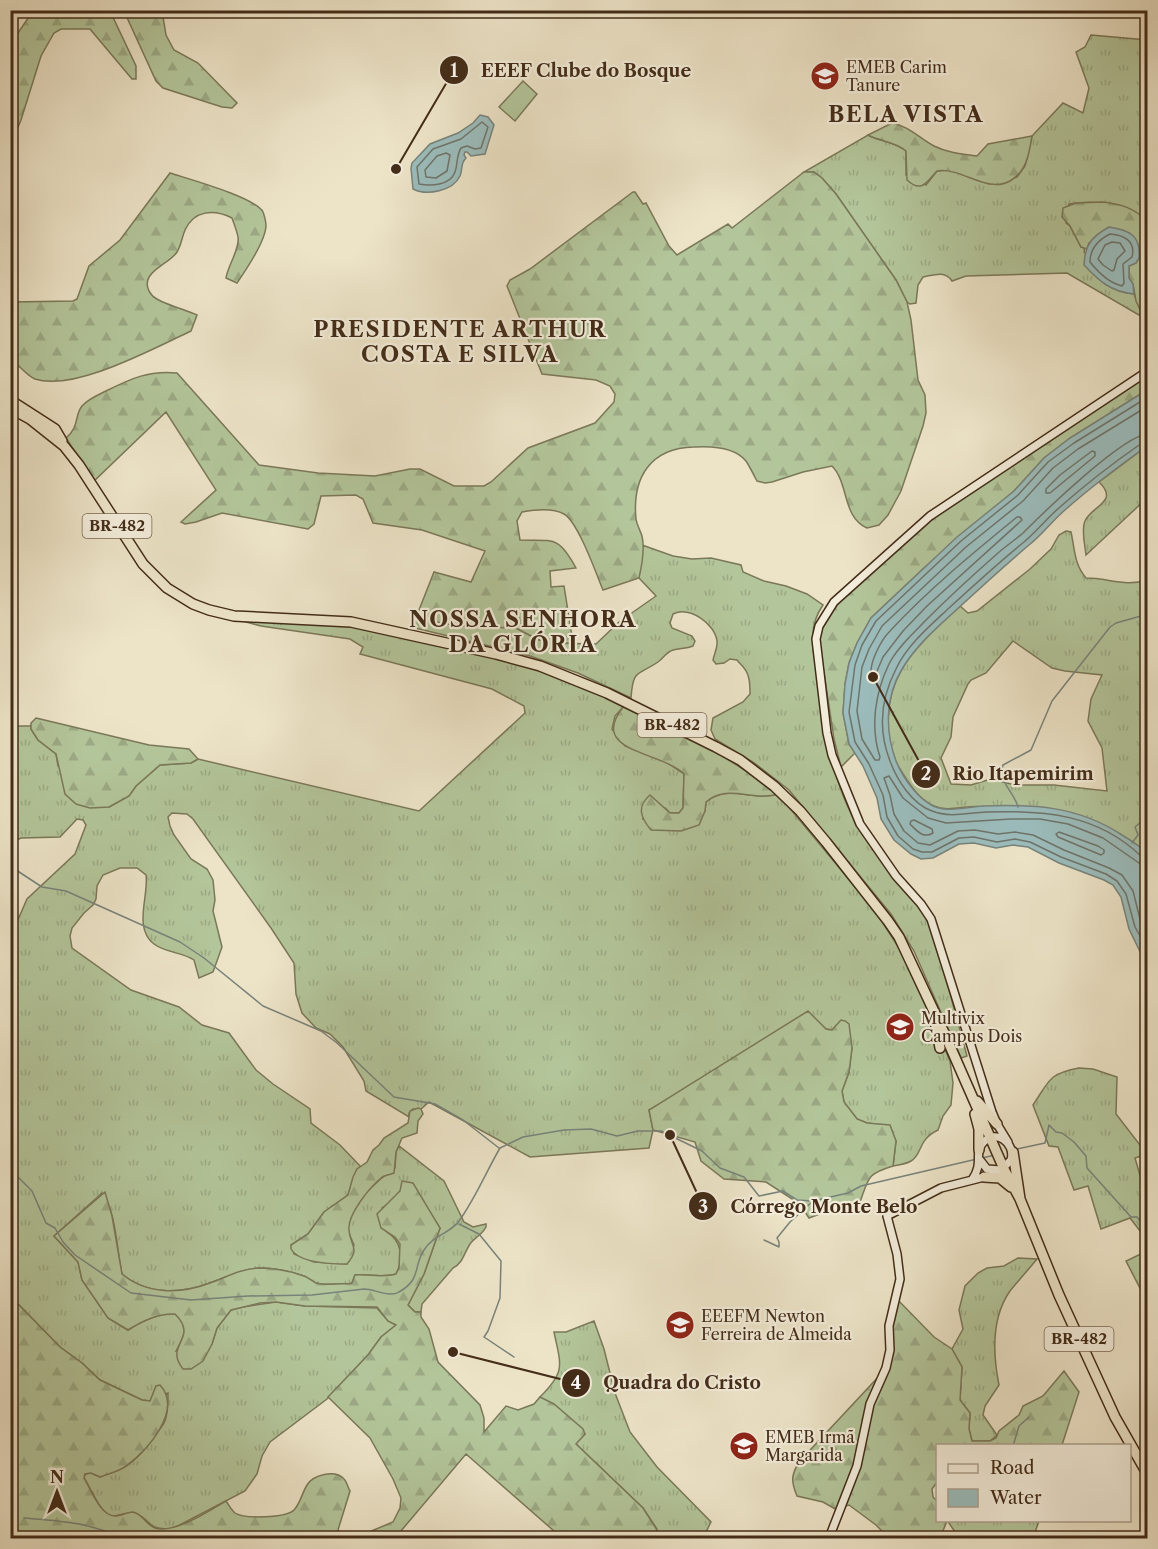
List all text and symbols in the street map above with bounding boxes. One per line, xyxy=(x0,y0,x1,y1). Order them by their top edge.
callout: EEEF Clube do Bosque xyxy=(439,52,704,88)
place label: EMEB Carim Tanure xyxy=(846,57,947,95)
text: 1 xyxy=(450,60,458,82)
text: EEEF Clube do Bosque xyxy=(481,60,692,82)
school or university icon: EMEB Carim Tanure xyxy=(809,60,841,92)
district label: BELA VISTA xyxy=(828,101,984,128)
district label: PRESIDENTE ARTHUR COSTA E SILVA xyxy=(313,316,607,368)
road number: BR-482 xyxy=(82,514,152,538)
district label: NOSSA SENHORA DA GLÓRIA xyxy=(409,606,637,658)
road number: BR-482 xyxy=(638,713,706,737)
callout: Rio Itapemirim xyxy=(911,756,1106,792)
text: 2 xyxy=(921,763,931,785)
text: Rio Itapemirim xyxy=(952,763,1094,785)
place label: Multivix Campus Dois xyxy=(921,1008,1022,1046)
school or university icon: Multivix Campus Dois xyxy=(884,1011,916,1043)
callout: Córrego Monte Belo xyxy=(688,1188,930,1224)
text: 3 xyxy=(698,1196,708,1218)
text: Córrego Monte Belo xyxy=(730,1196,918,1218)
place label: EEEFM Newton Ferreira de Almeida xyxy=(701,1306,852,1344)
school or university icon: EEEFM Newton Ferreira de Almeida xyxy=(664,1309,696,1341)
road number: BR-482 xyxy=(1044,1327,1114,1351)
callout: Quadra do Cristo xyxy=(561,1365,773,1401)
text: 4 xyxy=(571,1372,581,1394)
text: Quadra do Cristo xyxy=(603,1372,761,1394)
place label: EMEB Irmã Margarida xyxy=(765,1427,855,1465)
school or university icon: EMEB Irmã Margarida xyxy=(728,1430,760,1462)
legend xyxy=(936,1444,1131,1522)
text: Road xyxy=(990,1457,1035,1479)
north arrow xyxy=(27,1462,87,1522)
text: N xyxy=(50,1467,64,1487)
text: Water xyxy=(989,1487,1042,1509)

